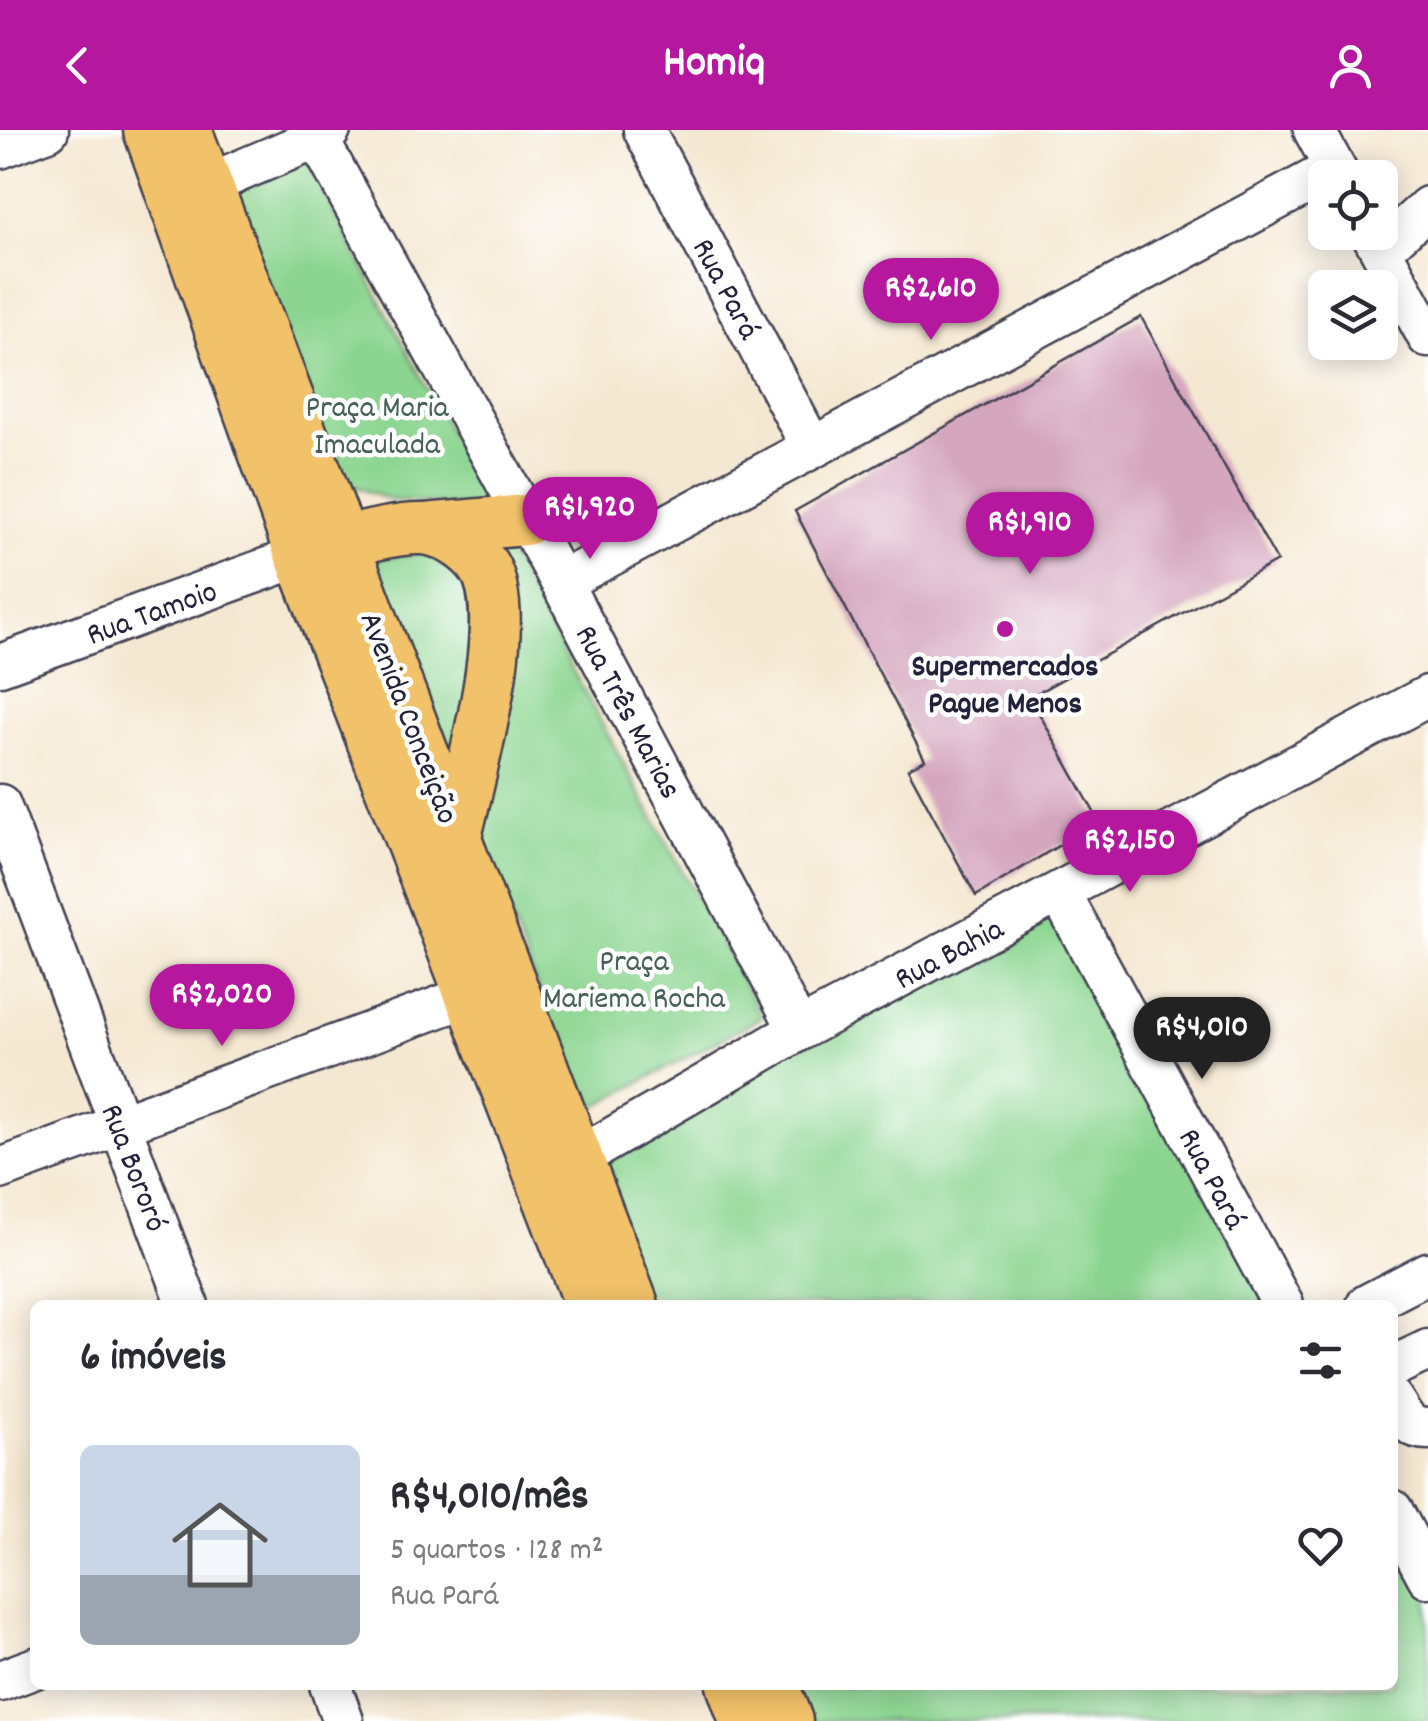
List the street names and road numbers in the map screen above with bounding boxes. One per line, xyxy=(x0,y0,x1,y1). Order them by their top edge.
street label: Rua Pará xyxy=(678,231,770,349)
street label: Rua Tamoio xyxy=(81,571,224,661)
street label: Avenida Conceição xyxy=(345,606,468,831)
street label: Rua Três Marias xyxy=(560,618,691,808)
street label: Rua Bahia xyxy=(888,908,1014,1004)
street label: Rua Bororó xyxy=(86,1098,177,1239)
street label: Rua Pará xyxy=(1164,1121,1256,1239)

